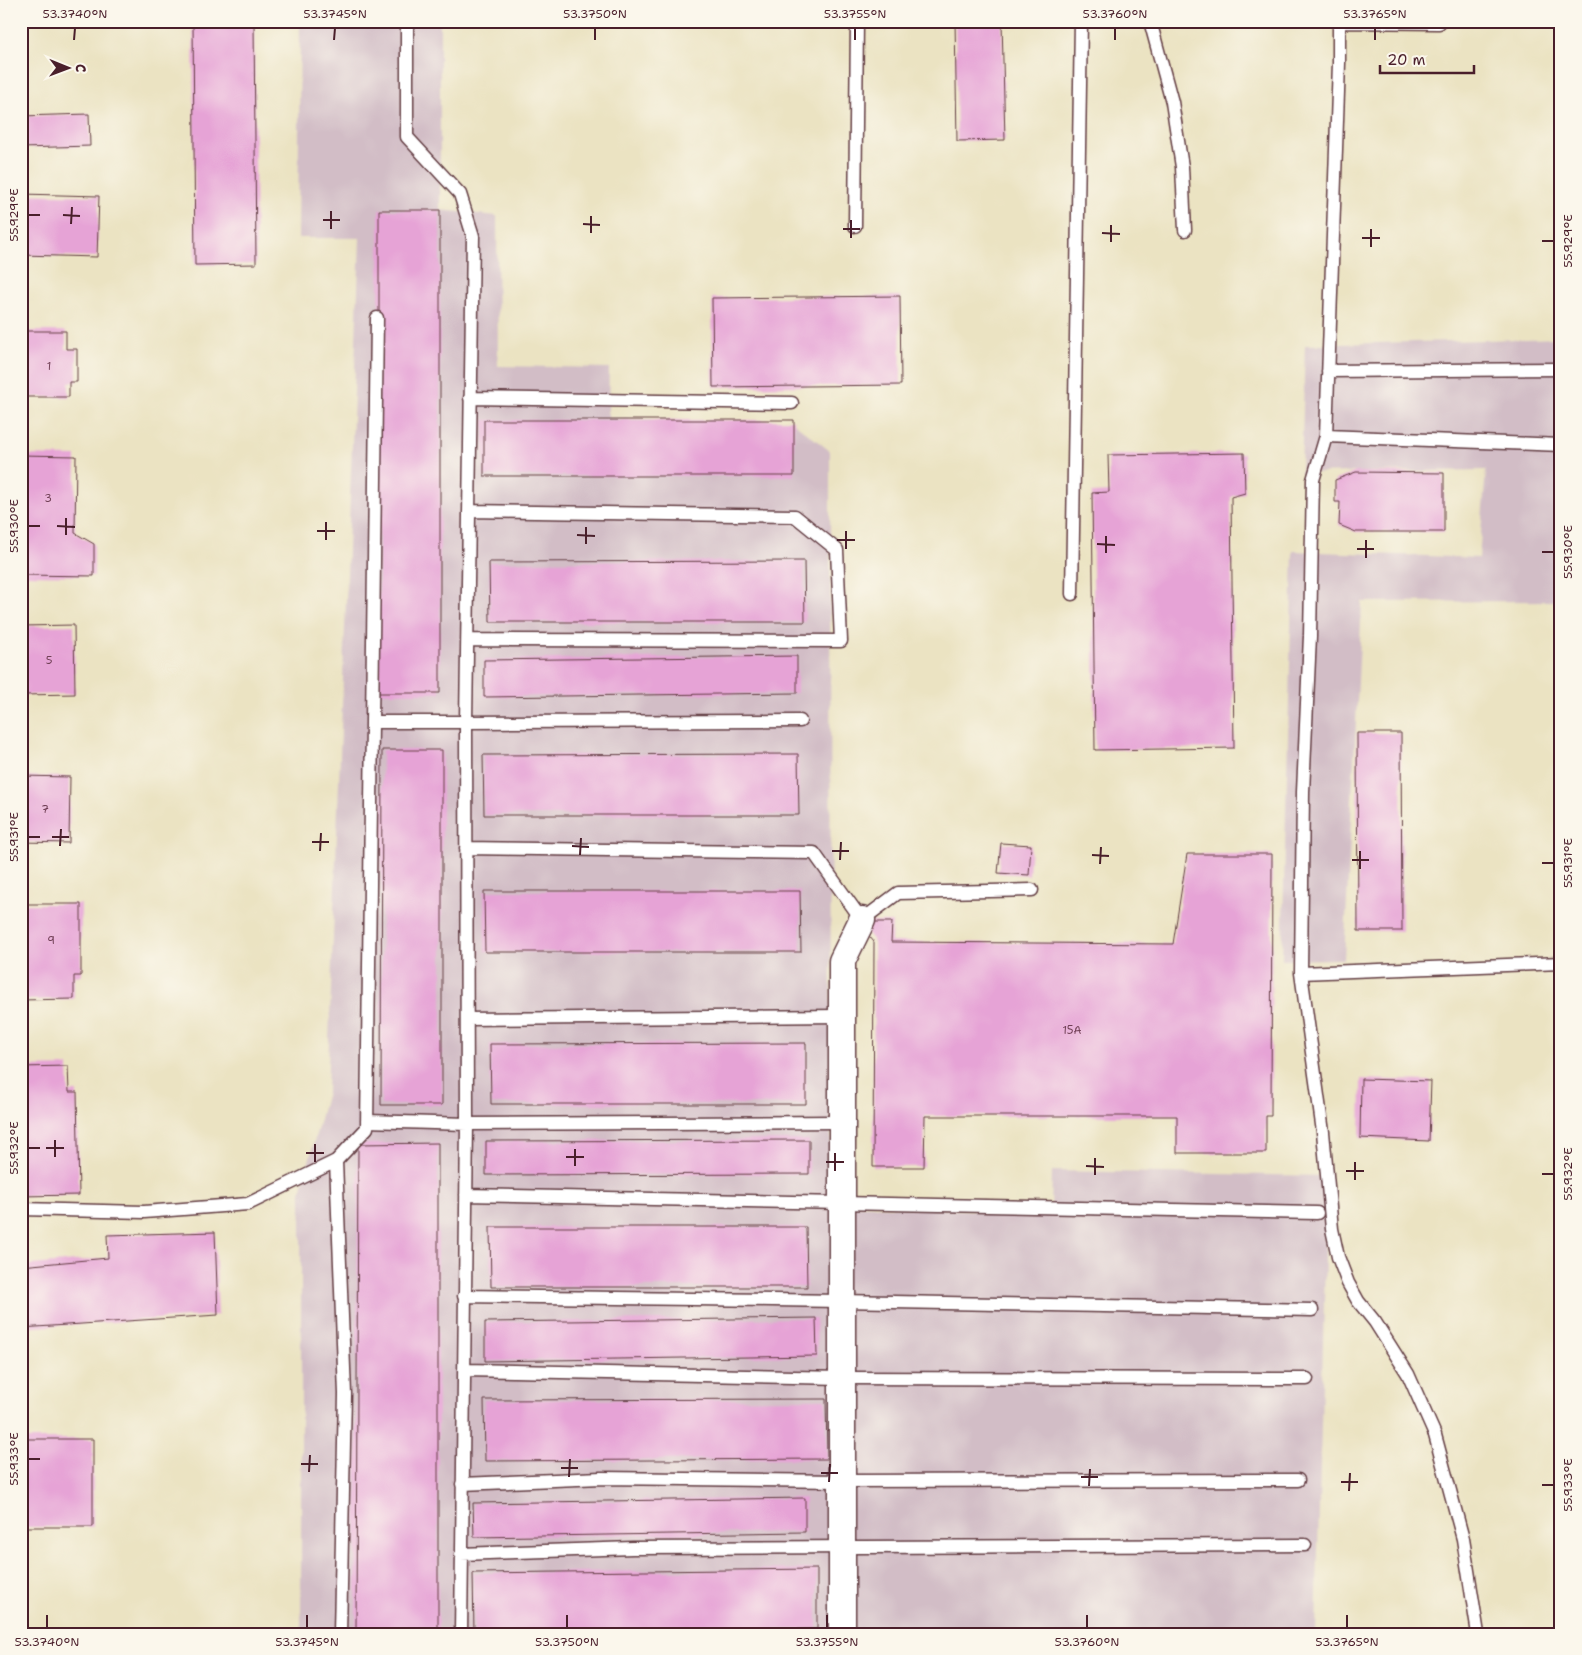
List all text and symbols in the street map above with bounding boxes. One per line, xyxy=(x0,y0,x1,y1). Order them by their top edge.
text: 53.3740°N xyxy=(43,6,107,22)
text: 53.3745°N xyxy=(303,6,367,22)
text: 53.3750°N xyxy=(563,6,627,22)
text: 53.3755°N xyxy=(824,6,886,22)
text: 53.3760°N xyxy=(1083,6,1147,22)
text: 53.3765°N xyxy=(1343,6,1407,22)
north arrow xyxy=(42,42,92,92)
scale bar xyxy=(1380,42,1473,74)
text: 20 m xyxy=(1387,50,1426,70)
text: С xyxy=(72,64,90,73)
text: 55.929°E xyxy=(6,188,22,242)
text: 55.929°E xyxy=(1560,214,1576,268)
house number: 1 xyxy=(47,359,51,374)
house number: 3 xyxy=(44,491,52,506)
text: 55.930°E xyxy=(6,499,22,553)
text: 55.930°E xyxy=(1560,525,1576,579)
house number: 5 xyxy=(46,653,53,668)
house number: 7 xyxy=(41,802,49,817)
text: 55.931°E xyxy=(6,812,22,862)
text: 55.931°E xyxy=(1560,838,1576,888)
house number: 9 xyxy=(47,933,55,948)
house number: 15А xyxy=(1062,1023,1082,1038)
text: 55.932°E xyxy=(6,1121,22,1175)
text: 55.932°E xyxy=(1560,1147,1576,1201)
text: 55.933°E xyxy=(6,1432,22,1486)
text: 55.933°E xyxy=(1560,1458,1576,1512)
text: 53.3740°N xyxy=(15,1634,79,1650)
text: 53.3745°N xyxy=(275,1634,339,1650)
text: 53.3750°N xyxy=(535,1634,599,1650)
text: 53.3755°N xyxy=(796,1634,858,1650)
text: 53.3760°N xyxy=(1055,1634,1119,1650)
text: 53.3765°N xyxy=(1315,1634,1379,1650)

